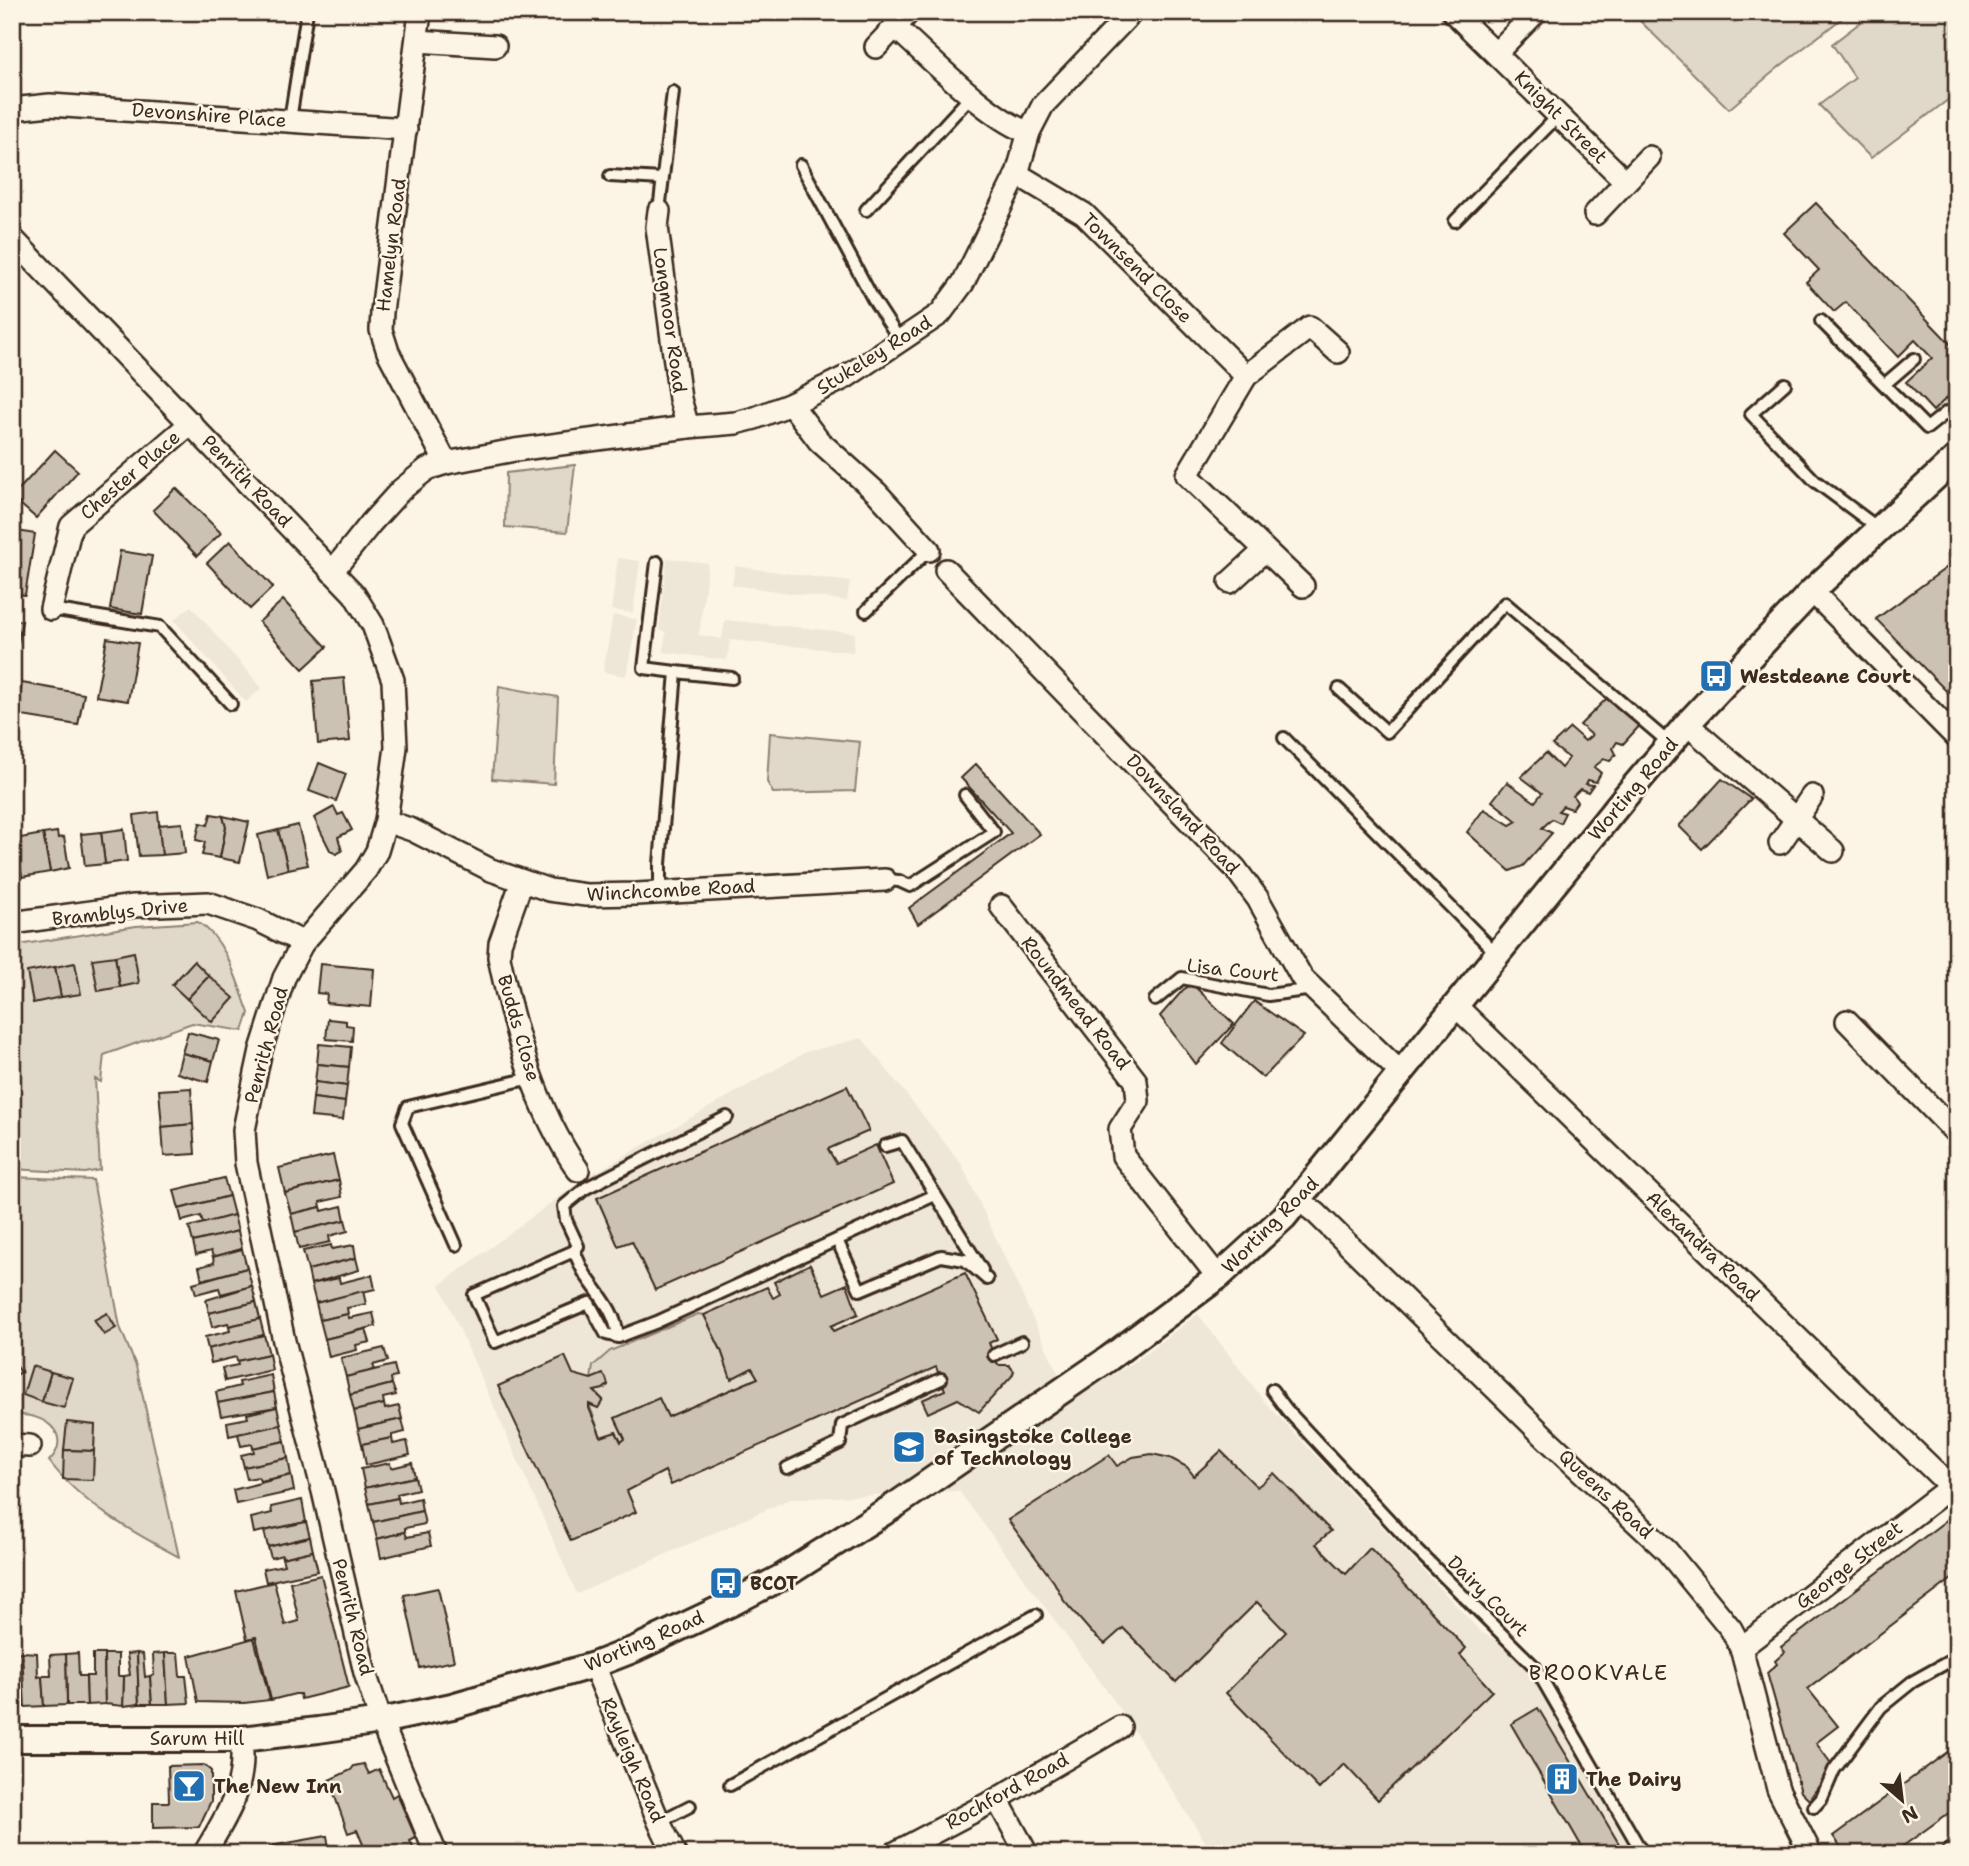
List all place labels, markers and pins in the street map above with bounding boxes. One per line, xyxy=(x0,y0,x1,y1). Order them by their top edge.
bus stop icon: Westdeane Court xyxy=(1697,657,1735,695)
place label: Westdeane Court xyxy=(1740,664,1911,689)
place label: Basingstoke College of Technology xyxy=(934,1424,1132,1471)
school or university icon: Basingstoke College of Technology xyxy=(890,1428,928,1466)
bus stop icon: BCOT xyxy=(707,1564,745,1602)
place label: BCOT xyxy=(750,1571,798,1596)
building icon: The Dairy xyxy=(1543,1760,1581,1798)
bar icon: The New Inn xyxy=(170,1767,208,1805)
place label: The Dairy xyxy=(1586,1767,1682,1792)
place label: The New Inn xyxy=(214,1774,342,1799)

